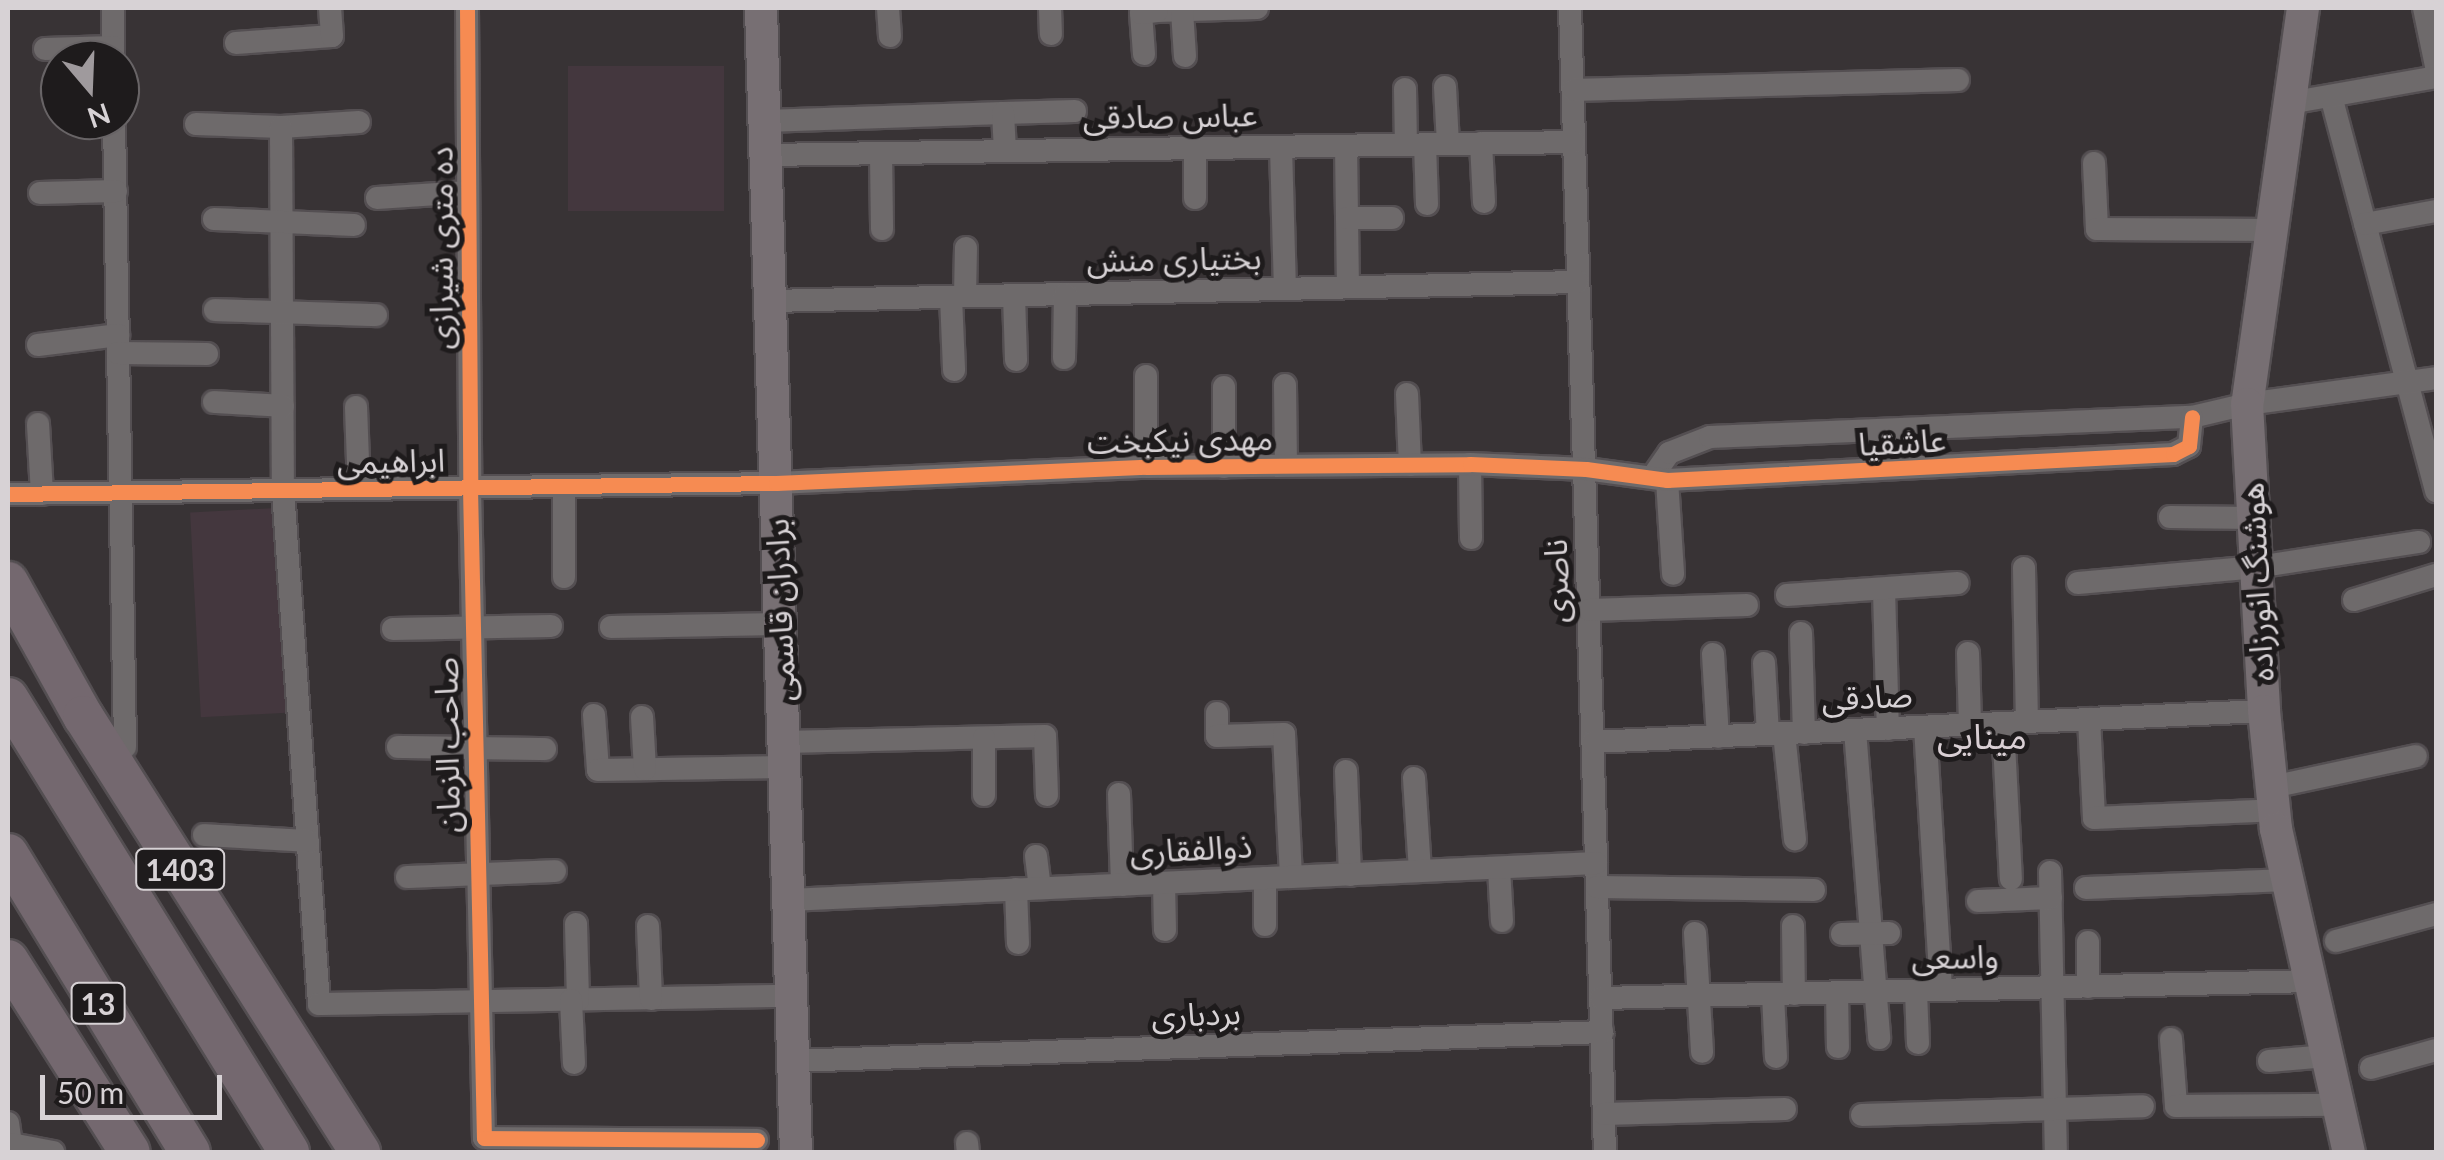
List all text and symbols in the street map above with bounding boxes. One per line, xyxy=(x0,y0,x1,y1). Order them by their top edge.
north arrow xyxy=(40,40,140,140)
street label: عباس صادقی xyxy=(1082,95,1258,137)
text: N xyxy=(83,97,115,136)
street label: ده متری شیرازی xyxy=(422,147,460,349)
street label: بختیاری منش xyxy=(1086,238,1262,280)
street label: مهدی نیکبخت xyxy=(1087,419,1273,461)
street label: عاشقیا xyxy=(1857,421,1947,463)
street label: ابراهیمی xyxy=(337,441,445,481)
street label: هوشنگ انورزاده xyxy=(2233,482,2281,682)
street label: برادران قاسمی xyxy=(758,518,802,702)
street label: ناصری xyxy=(1536,539,1576,623)
street label: صاحب الزمان xyxy=(426,657,468,833)
street label: صادقی xyxy=(1820,675,1914,719)
district label: مینایی xyxy=(1937,714,2027,756)
street label: ذوالفقاری xyxy=(1129,827,1253,871)
road number: 1403 xyxy=(135,844,225,894)
street label: واسعی xyxy=(1911,937,1999,977)
road number: 13 xyxy=(70,978,126,1028)
street label: بردباری xyxy=(1151,993,1241,1035)
scale bar xyxy=(45,1055,228,1117)
text: 50 m xyxy=(57,1074,124,1110)

